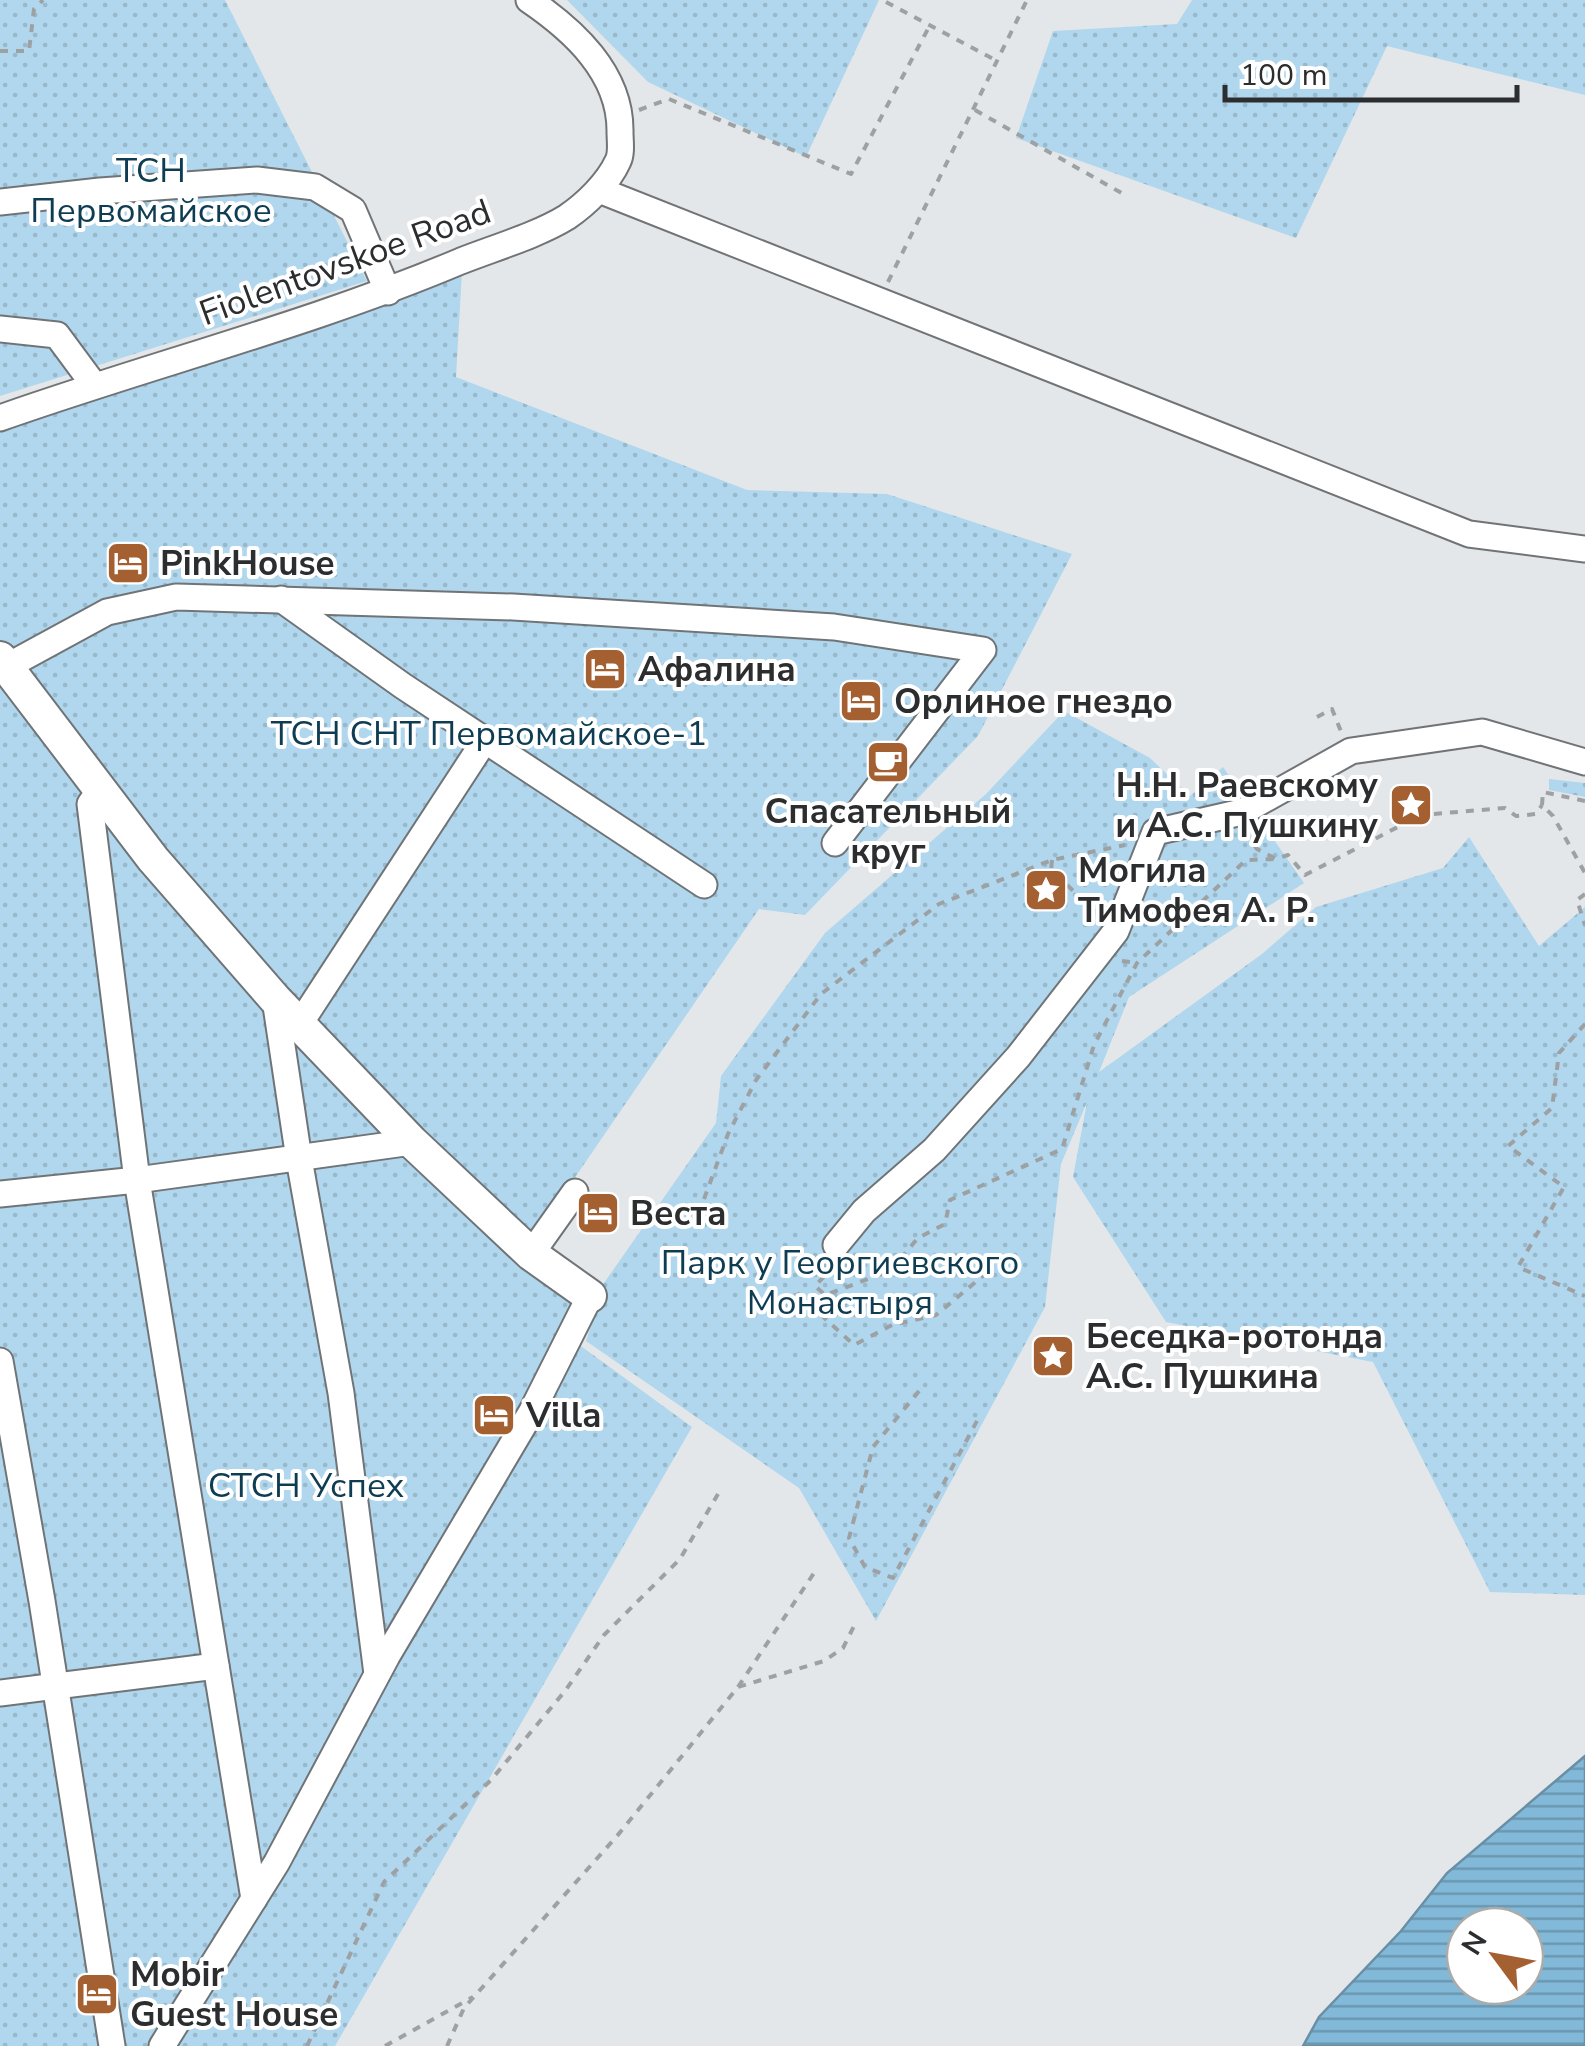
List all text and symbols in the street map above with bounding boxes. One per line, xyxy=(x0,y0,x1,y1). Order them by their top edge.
scale bar xyxy=(1225,40,1518,102)
text: 100 m xyxy=(1240,55,1327,96)
park label: ТСН Первомайское xyxy=(30,147,272,234)
street label: Fiolentovskoe Road xyxy=(193,188,497,337)
hotel icon: PinkHouse xyxy=(105,540,151,586)
place label: PinkHouse xyxy=(160,540,335,587)
hotel icon: Афалина xyxy=(582,646,628,692)
place label: Афалина xyxy=(638,646,796,693)
hotel icon: Орлиное гнездо xyxy=(838,678,884,724)
place label: Орлиное гнездо xyxy=(894,678,1173,725)
park label: ТСН СНТ Первомайское-1 xyxy=(271,710,707,757)
cafe icon: Спасательный круг xyxy=(865,739,911,785)
place label: Н.Н. Раевскому и А.С. Пушкину xyxy=(1115,762,1378,849)
place icon: Н.Н. Раевскому и А.С. Пушкину xyxy=(1388,782,1434,828)
place label: Спасательный круг xyxy=(765,788,1011,875)
place label: Могила Тимофея А. Р. xyxy=(1078,847,1315,934)
place icon: Могила Тимофея А. Р. xyxy=(1023,867,1069,913)
hotel icon: Веста xyxy=(575,1190,621,1236)
place label: Веста xyxy=(630,1190,727,1237)
park label: Парк у Георгиевского Монастыря xyxy=(661,1239,1019,1326)
place label: Беседка-ротонда А.С. Пушкина xyxy=(1086,1313,1383,1400)
place icon: Беседка-ротонда А.С. Пушкина xyxy=(1030,1333,1076,1379)
hotel icon: Villa xyxy=(471,1392,517,1438)
place label: Villa xyxy=(525,1392,601,1439)
park label: СТСН Успех xyxy=(208,1462,405,1509)
north arrow xyxy=(1445,1906,1545,2006)
text: N xyxy=(1453,1924,1496,1962)
place label: Mobir Guest House xyxy=(130,1951,338,2038)
hotel icon: Mobir Guest House xyxy=(74,1971,120,2017)

